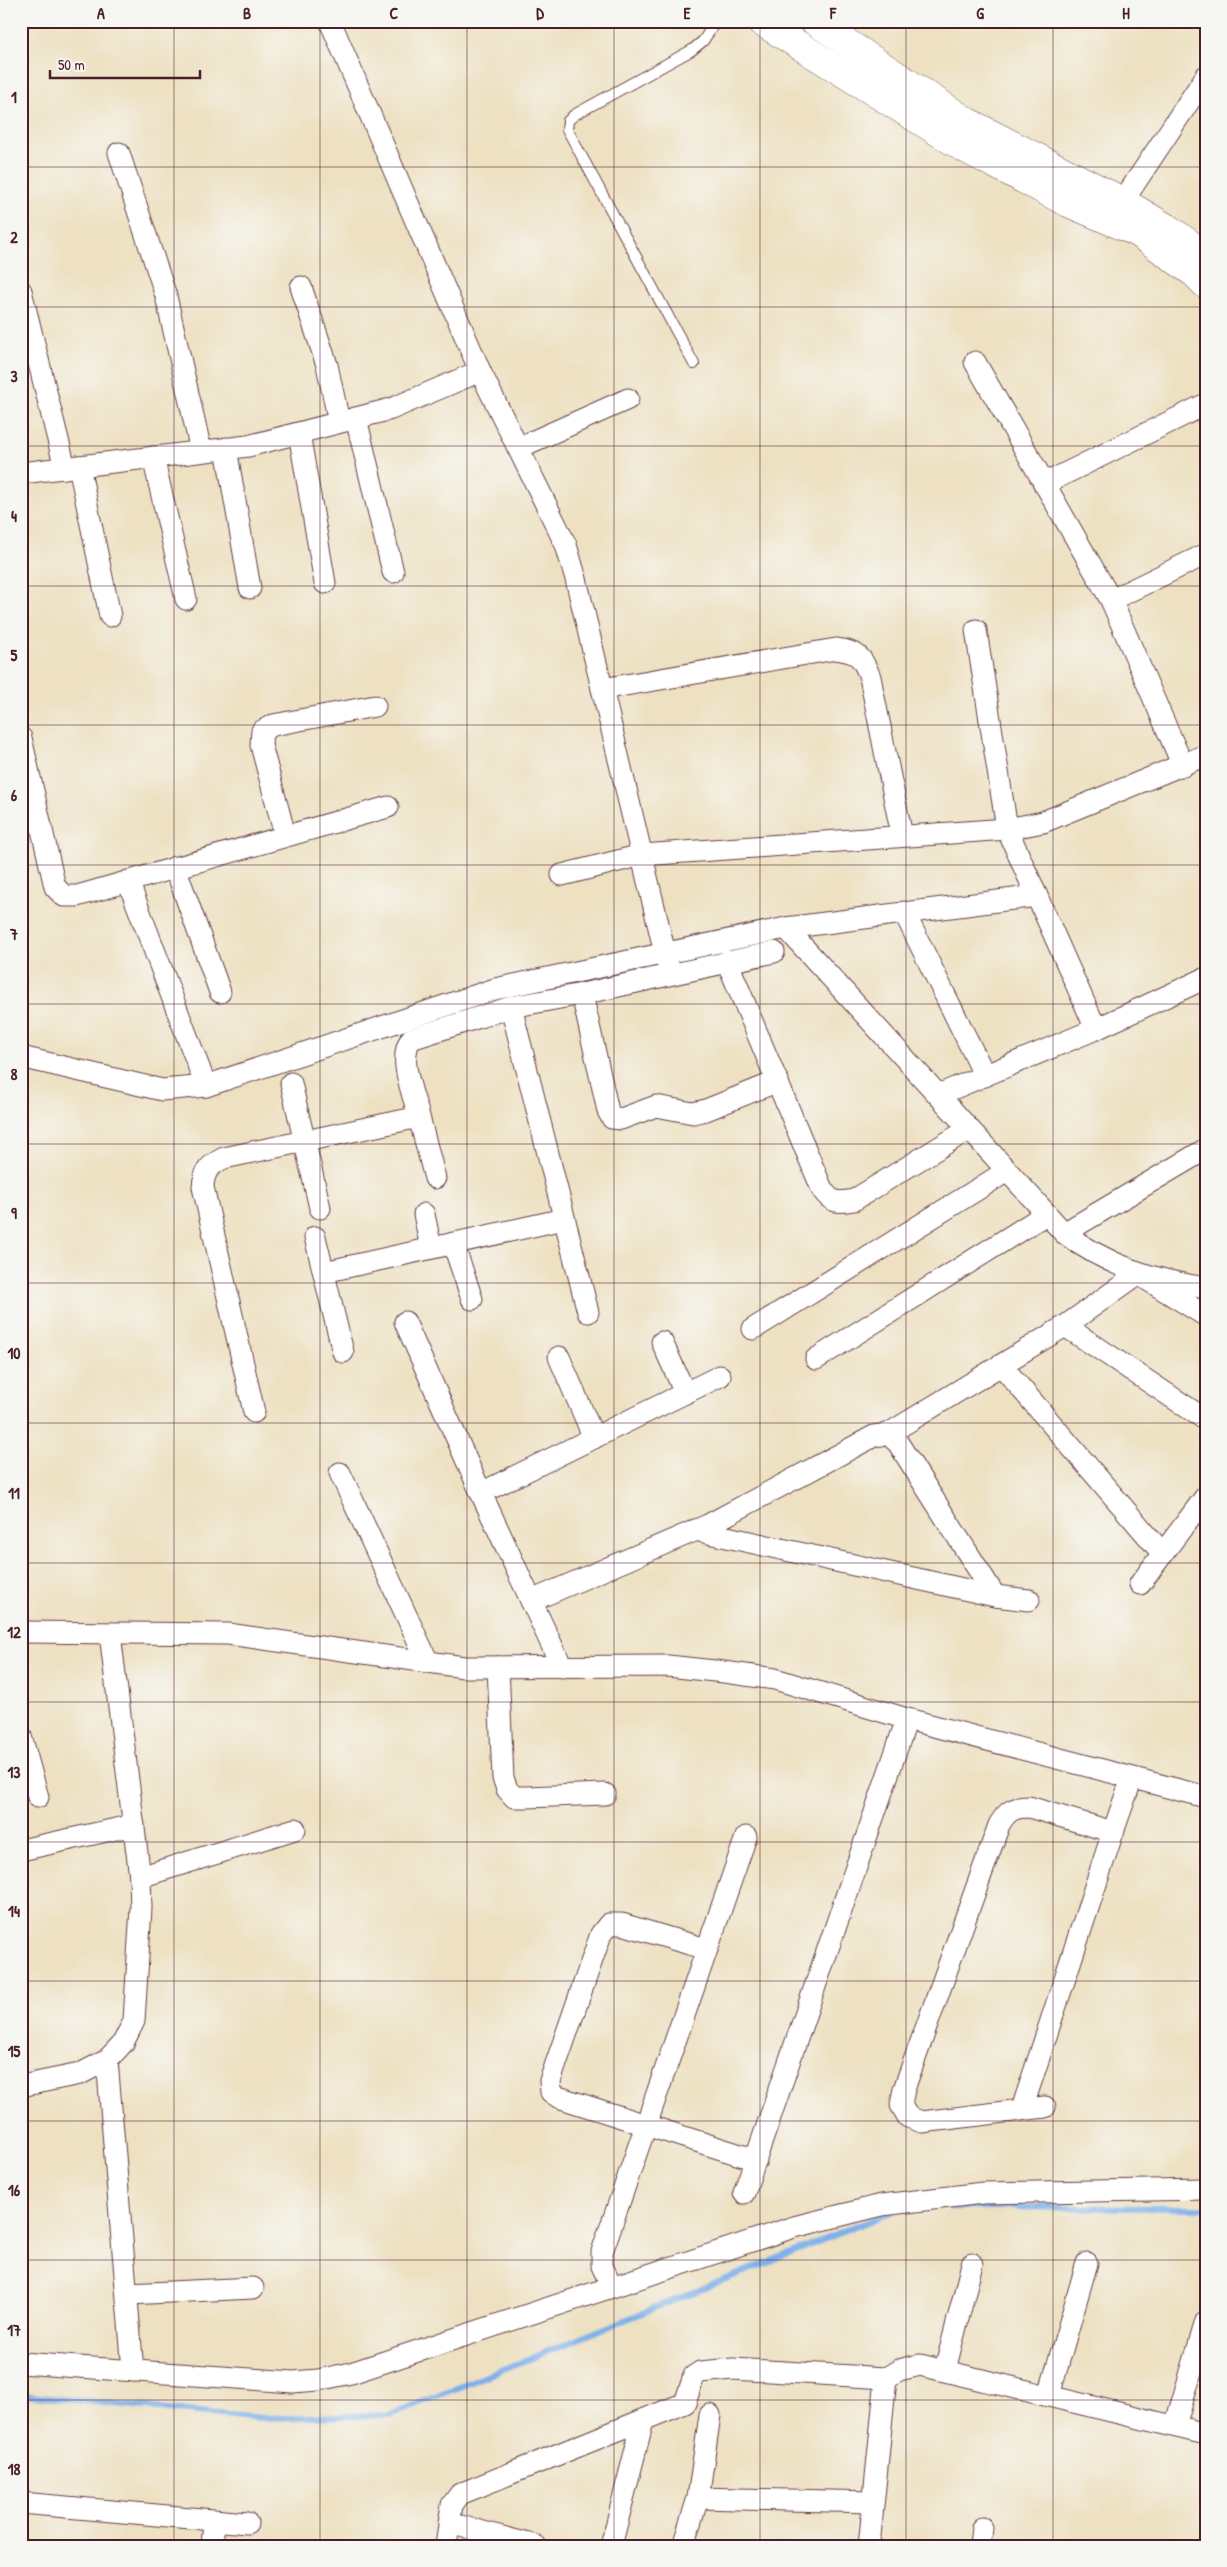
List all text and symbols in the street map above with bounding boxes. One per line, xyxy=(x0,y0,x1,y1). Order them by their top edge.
text: A xyxy=(97,2,105,24)
text: B xyxy=(243,2,251,24)
text: C xyxy=(390,2,399,24)
text: D xyxy=(536,2,544,24)
text: E xyxy=(683,2,691,24)
text: F xyxy=(829,2,837,24)
text: G xyxy=(976,2,984,24)
text: H xyxy=(1122,2,1130,24)
scale bar xyxy=(50,48,200,80)
text: 50 m xyxy=(58,54,85,75)
text: 1 xyxy=(11,86,17,108)
text: 2 xyxy=(10,226,18,248)
text: 3 xyxy=(10,365,18,387)
text: 4 xyxy=(11,505,17,527)
text: 5 xyxy=(11,644,18,666)
text: 6 xyxy=(11,784,18,806)
text: 7 xyxy=(9,923,18,945)
text: 8 xyxy=(11,1063,18,1085)
text: 9 xyxy=(11,1202,17,1224)
text: 10 xyxy=(8,1342,20,1364)
text: 11 xyxy=(8,1482,20,1504)
text: 12 xyxy=(7,1621,21,1643)
text: 13 xyxy=(8,1761,20,1783)
text: 14 xyxy=(8,1900,20,1922)
text: 15 xyxy=(8,2040,21,2062)
text: 16 xyxy=(8,2179,21,2201)
text: 17 xyxy=(7,2319,21,2341)
text: 18 xyxy=(8,2458,20,2480)

